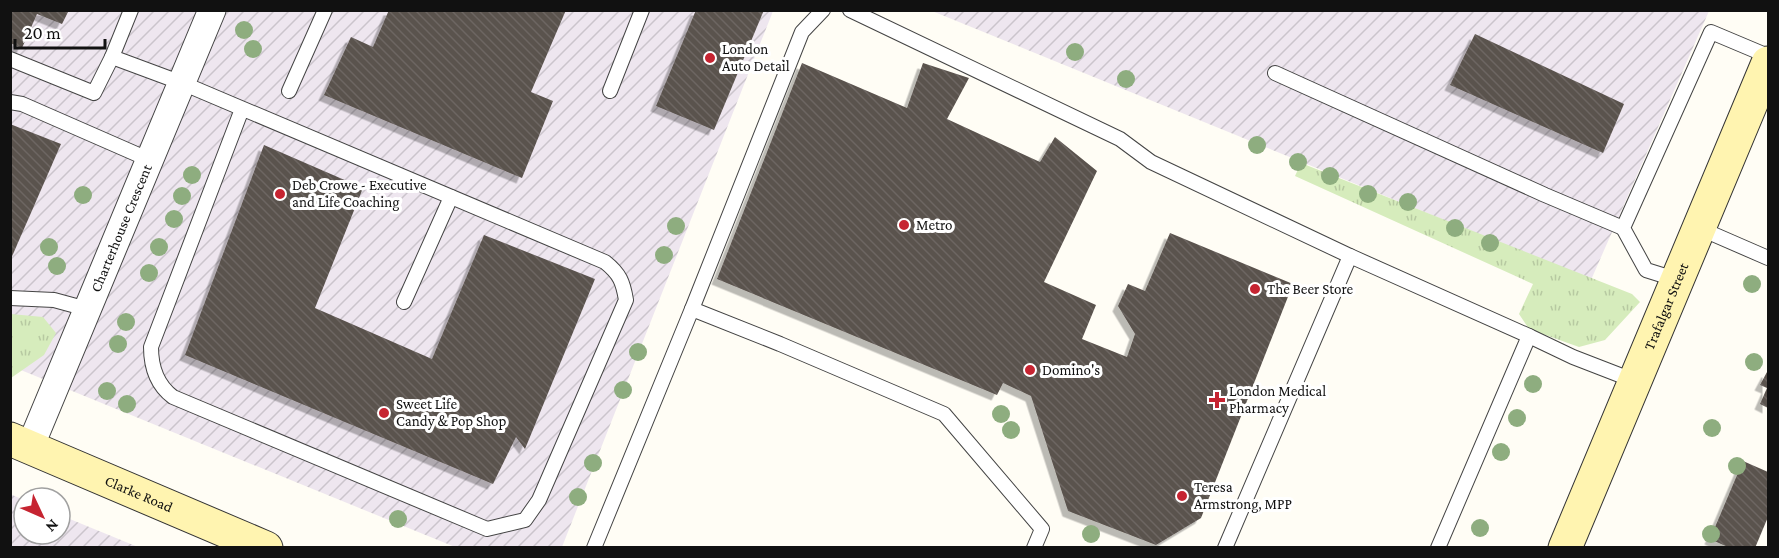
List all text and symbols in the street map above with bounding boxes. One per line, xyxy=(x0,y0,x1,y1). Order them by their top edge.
scale bar xyxy=(15,12,105,50)
text: 20 m xyxy=(24,23,61,43)
place label: London Auto Detail xyxy=(722,41,790,74)
marker: London Auto Detail xyxy=(703,51,717,65)
street label: Charterhouse Crescent xyxy=(87,161,155,294)
place label: Deb Crowe - Executive and Life Coaching xyxy=(292,177,427,211)
marker: Deb Crowe - Executive and Life Coaching xyxy=(273,187,287,201)
place label: Metro xyxy=(916,217,952,233)
marker: Metro xyxy=(897,218,911,232)
street label: Trafalgar Street xyxy=(1641,259,1692,352)
place label: The Beer Store xyxy=(1267,281,1353,297)
marker: The Beer Store xyxy=(1248,282,1262,296)
place label: Domino's xyxy=(1042,362,1100,378)
marker: Domino's xyxy=(1023,363,1037,377)
place label: London Medical Pharmacy xyxy=(1229,383,1326,417)
marker: London Medical Pharmacy xyxy=(1210,393,1224,407)
place label: Sweet Life Candy & Pop Shop xyxy=(396,396,507,430)
marker: Sweet Life Candy & Pop Shop xyxy=(377,406,391,420)
street label: Clarke Road xyxy=(103,472,175,515)
place label: Teresa Armstrong, MPP xyxy=(1194,479,1292,513)
north arrow xyxy=(12,486,72,546)
marker: Teresa Armstrong, MPP xyxy=(1175,489,1189,503)
text: N xyxy=(42,516,62,536)

